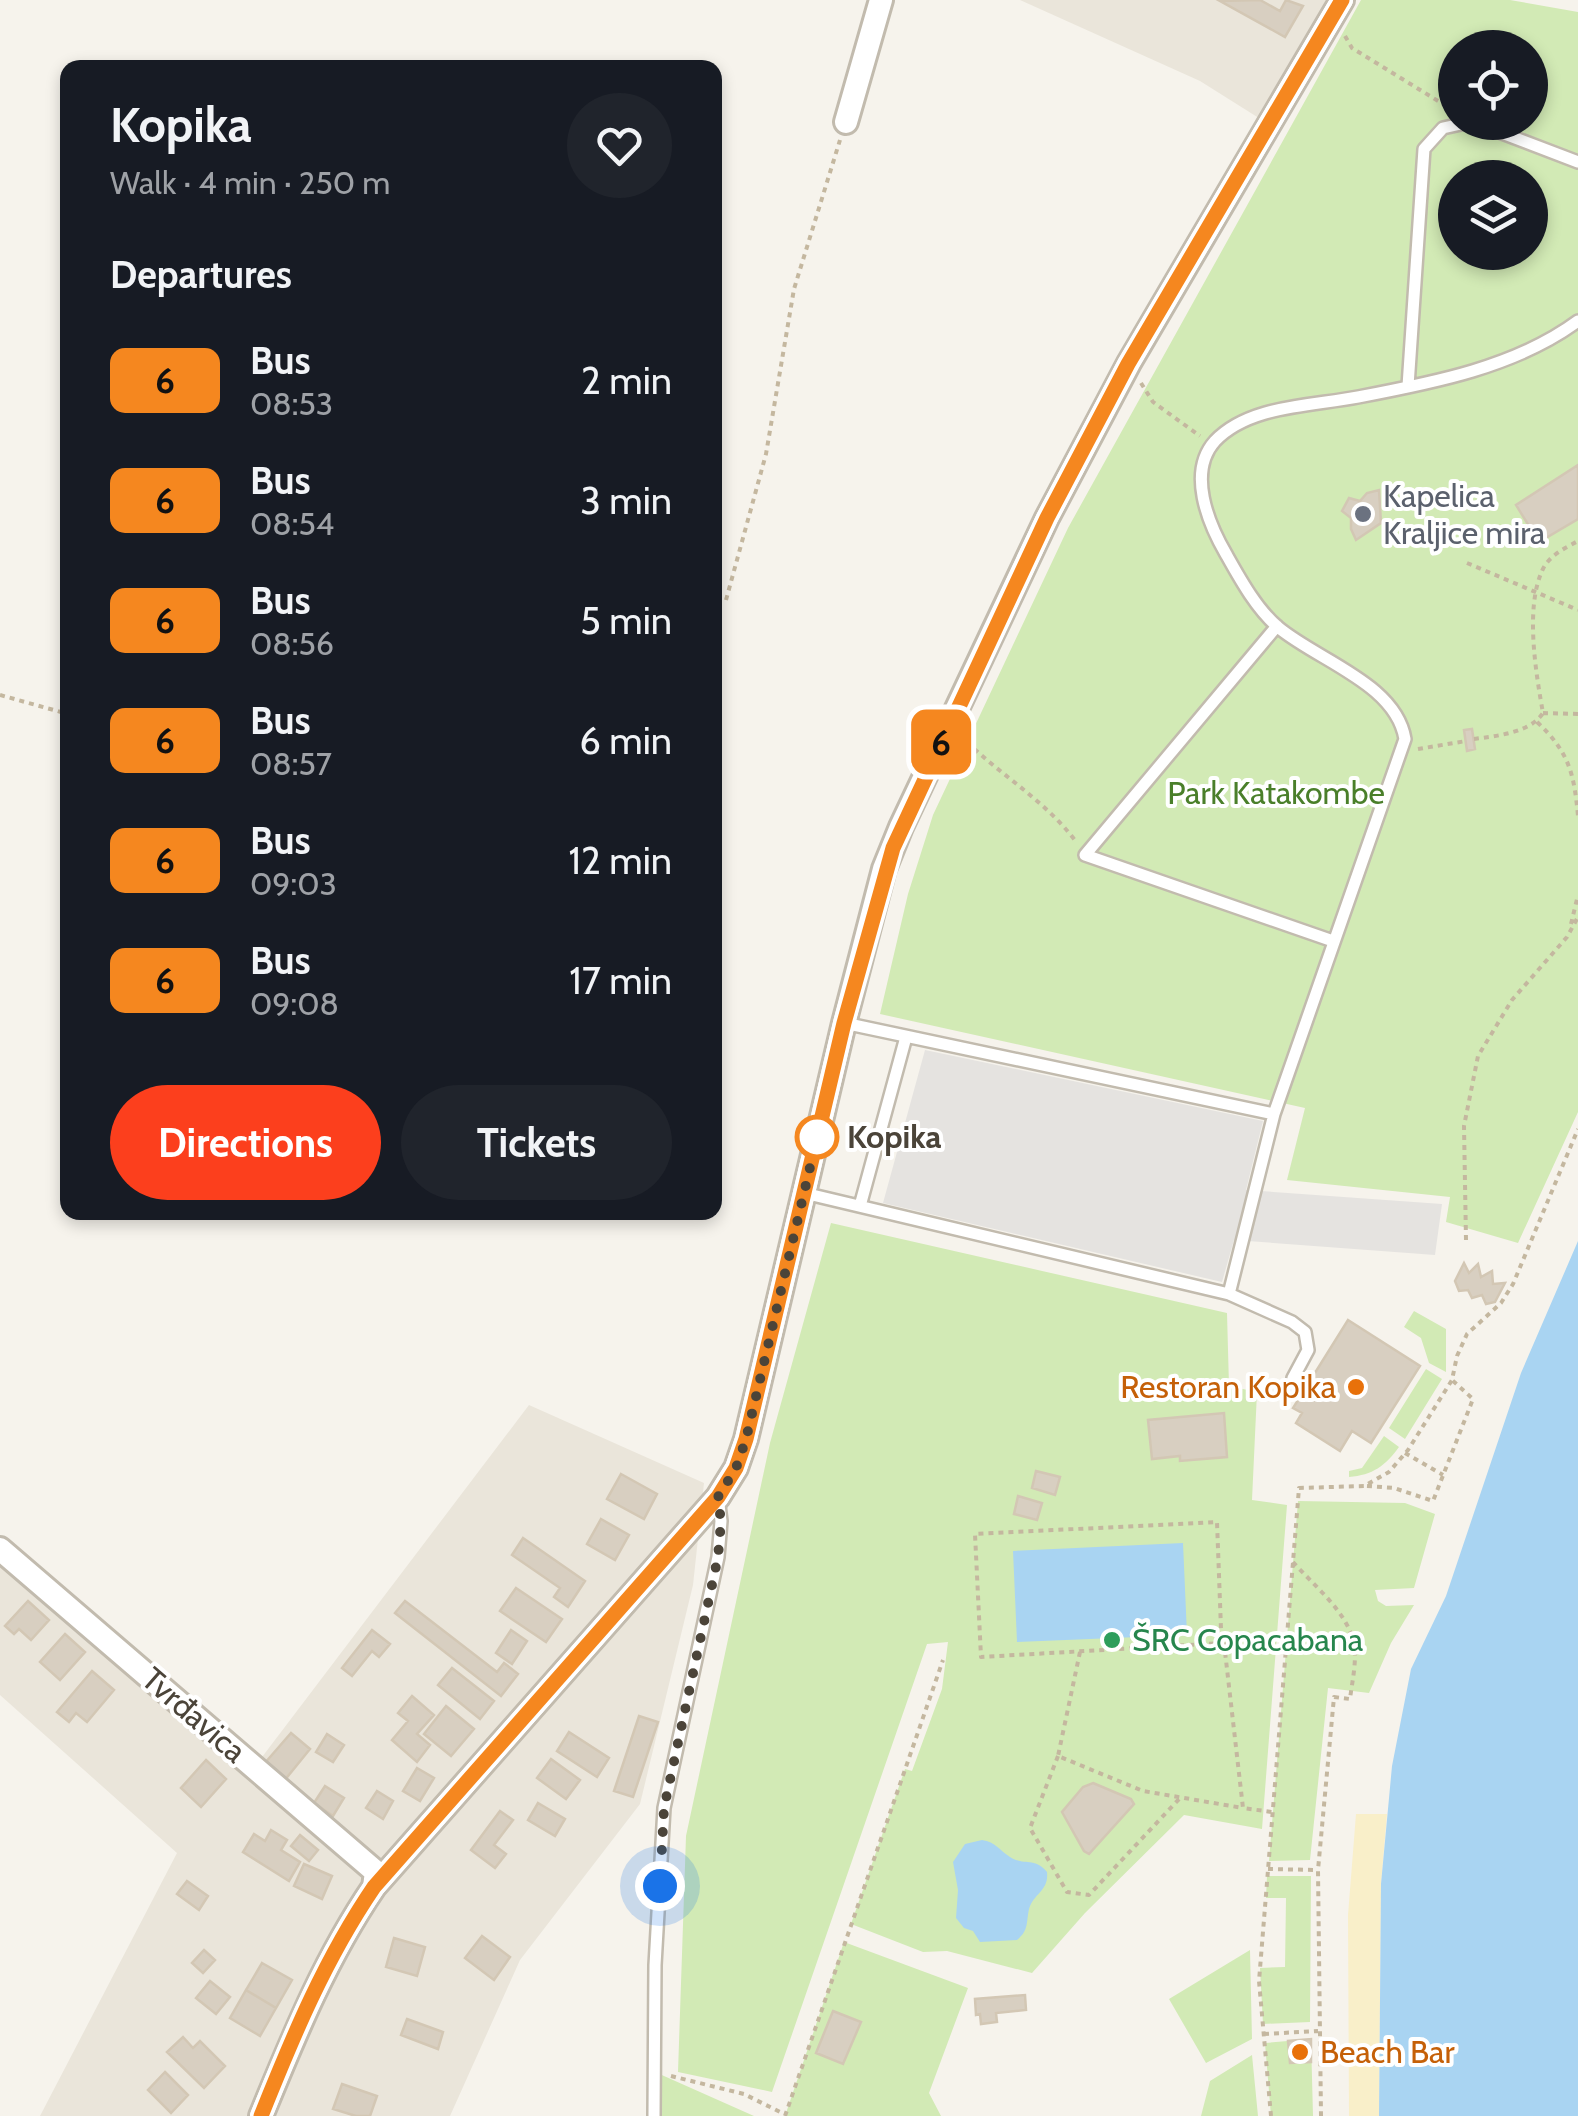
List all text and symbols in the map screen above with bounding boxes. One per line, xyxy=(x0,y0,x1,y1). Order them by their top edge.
map controls xyxy=(1438,30,1548,270)
button: locate xyxy=(1438,30,1548,140)
button: heart xyxy=(567,93,672,198)
text: Kopika xyxy=(110,96,252,154)
button: layers xyxy=(1438,160,1548,270)
text: Walk · 4 min · 250 m xyxy=(110,163,390,202)
text: Departures xyxy=(110,251,292,298)
text: Bus xyxy=(250,337,311,384)
text: 2 min xyxy=(581,357,672,404)
text: 6 xyxy=(155,359,175,402)
text: 08:53 xyxy=(250,384,333,423)
text: Bus xyxy=(250,457,311,504)
place label: Kapelica Kraljice mira xyxy=(1383,476,1546,552)
text: 3 min xyxy=(580,477,672,524)
text: 6 xyxy=(155,479,175,522)
marker: Kapelica Kraljice mira xyxy=(1352,503,1374,525)
text: 08:54 xyxy=(250,504,334,543)
text: Bus xyxy=(250,577,311,624)
text: 5 min xyxy=(580,597,672,644)
text: 6 xyxy=(155,599,175,642)
text: 08:56 xyxy=(250,624,334,663)
text: Bus xyxy=(250,697,311,744)
line badge: 6 xyxy=(908,710,974,774)
text: 6 min xyxy=(579,717,672,764)
text: 6 xyxy=(155,719,175,762)
text: 6 xyxy=(931,721,951,764)
text: 08:57 xyxy=(250,744,332,783)
park label: Park Katakombe xyxy=(1167,773,1385,812)
text: Bus xyxy=(250,817,311,864)
text: 12 min xyxy=(569,837,672,884)
text: 6 xyxy=(155,839,175,882)
text: 09:03 xyxy=(250,864,337,903)
text: Bus xyxy=(250,937,311,984)
text: 17 min xyxy=(569,957,672,1004)
text: 6 xyxy=(155,959,175,1002)
text: 09:08 xyxy=(250,984,339,1023)
button: Directions xyxy=(110,1085,381,1200)
button: Tickets xyxy=(401,1085,672,1200)
marker: Kopika xyxy=(796,1116,838,1158)
place label: Kopika xyxy=(847,1117,942,1156)
place label: Restoran Kopika xyxy=(1120,1367,1337,1406)
marker: Restoran Kopika xyxy=(1345,1376,1367,1398)
place label: ŠRC Copacabana xyxy=(1132,1620,1364,1659)
marker: ŠRC Copacabana xyxy=(1101,1629,1123,1651)
street label: Tvrđavica xyxy=(134,1659,255,1771)
your location xyxy=(635,1861,685,1911)
place label: Beach Bar xyxy=(1320,2032,1455,2071)
marker: Beach Bar xyxy=(1289,2041,1311,2063)

